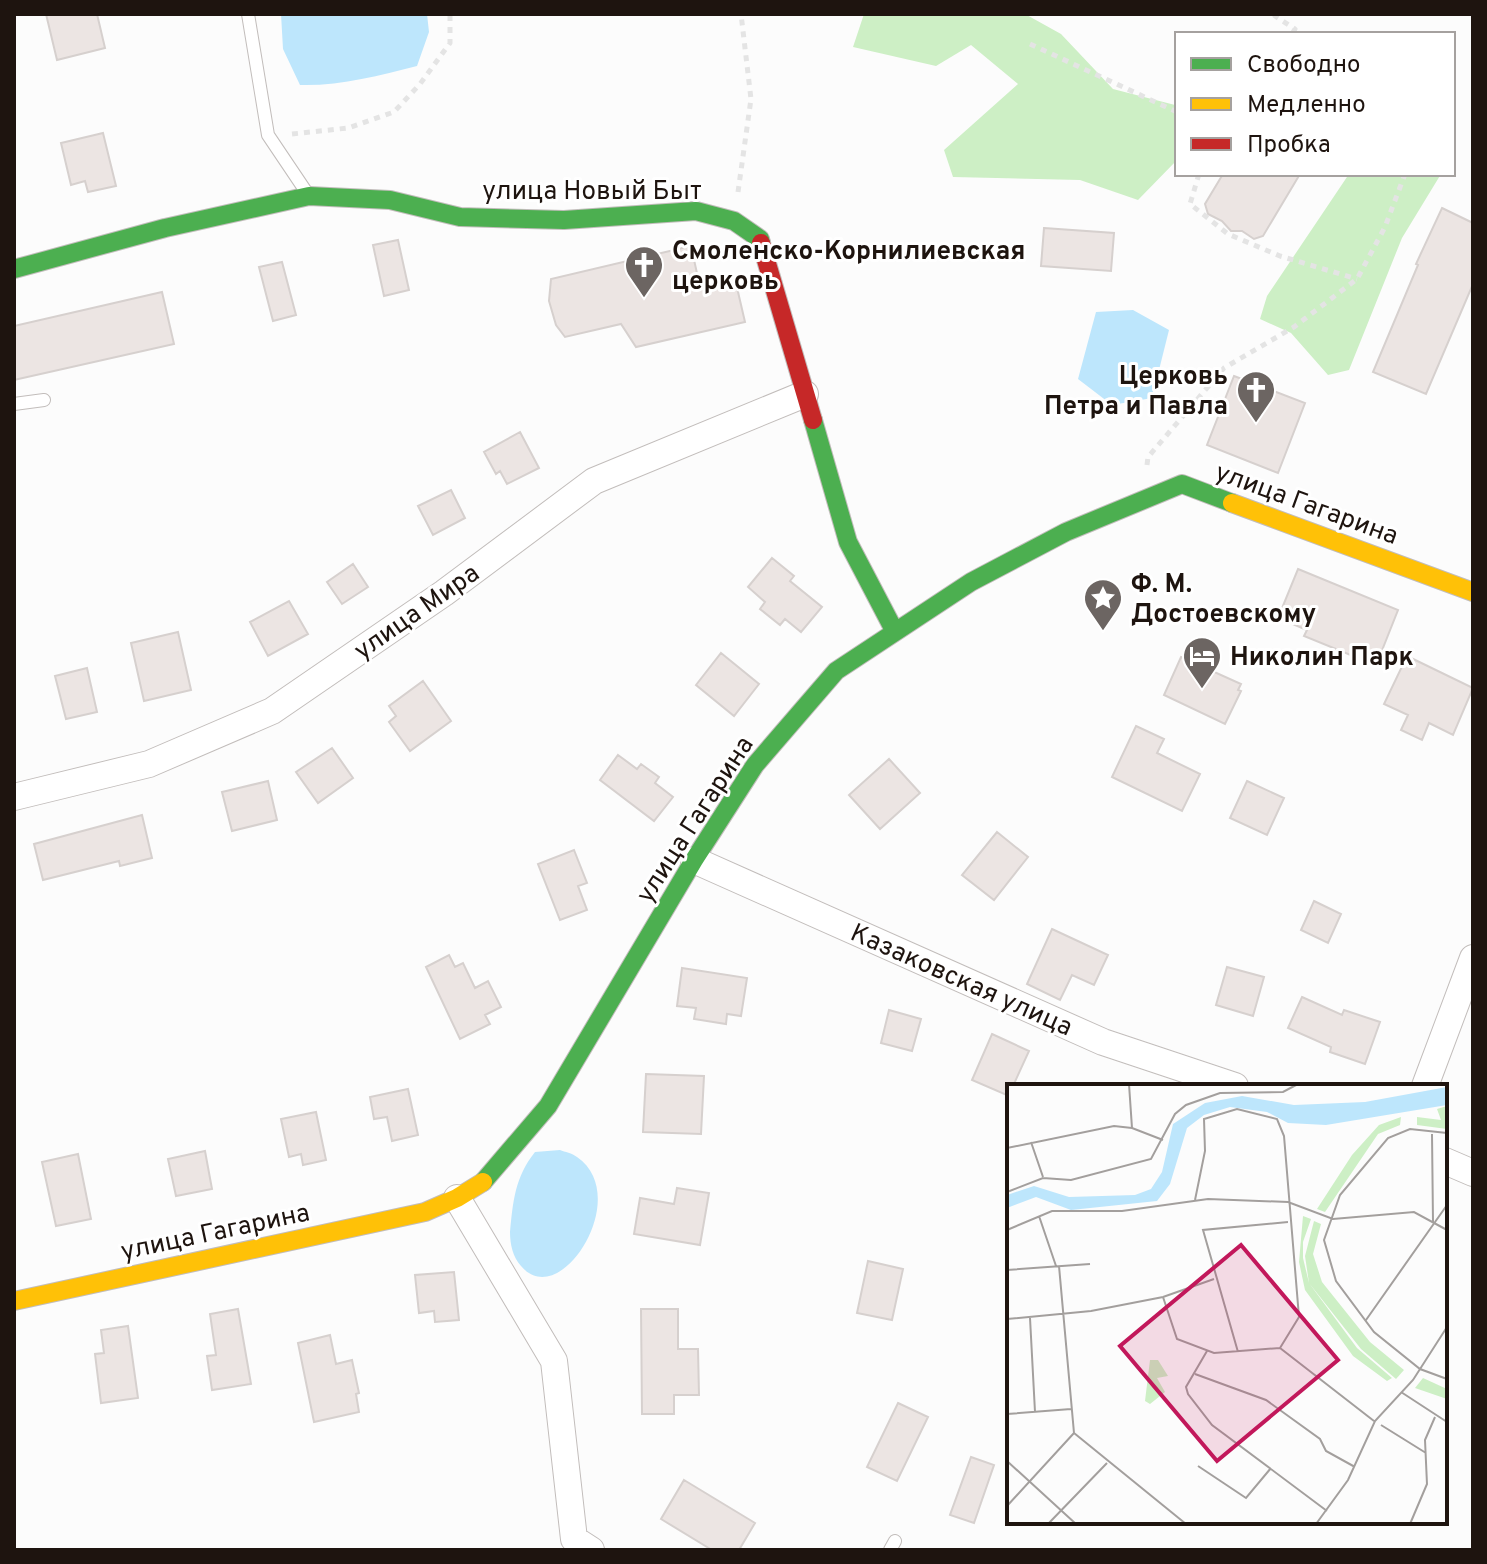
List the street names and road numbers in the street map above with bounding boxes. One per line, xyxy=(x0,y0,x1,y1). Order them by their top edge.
street label: улица Новый Быт xyxy=(482,176,702,209)
street label: улица Гагарина xyxy=(1210,457,1402,554)
street label: улица Мира xyxy=(348,558,487,668)
street label: улица Гагарина xyxy=(630,731,762,910)
street label: Казаковская улица xyxy=(845,917,1077,1045)
street label: улица Гагарина xyxy=(118,1197,313,1270)

